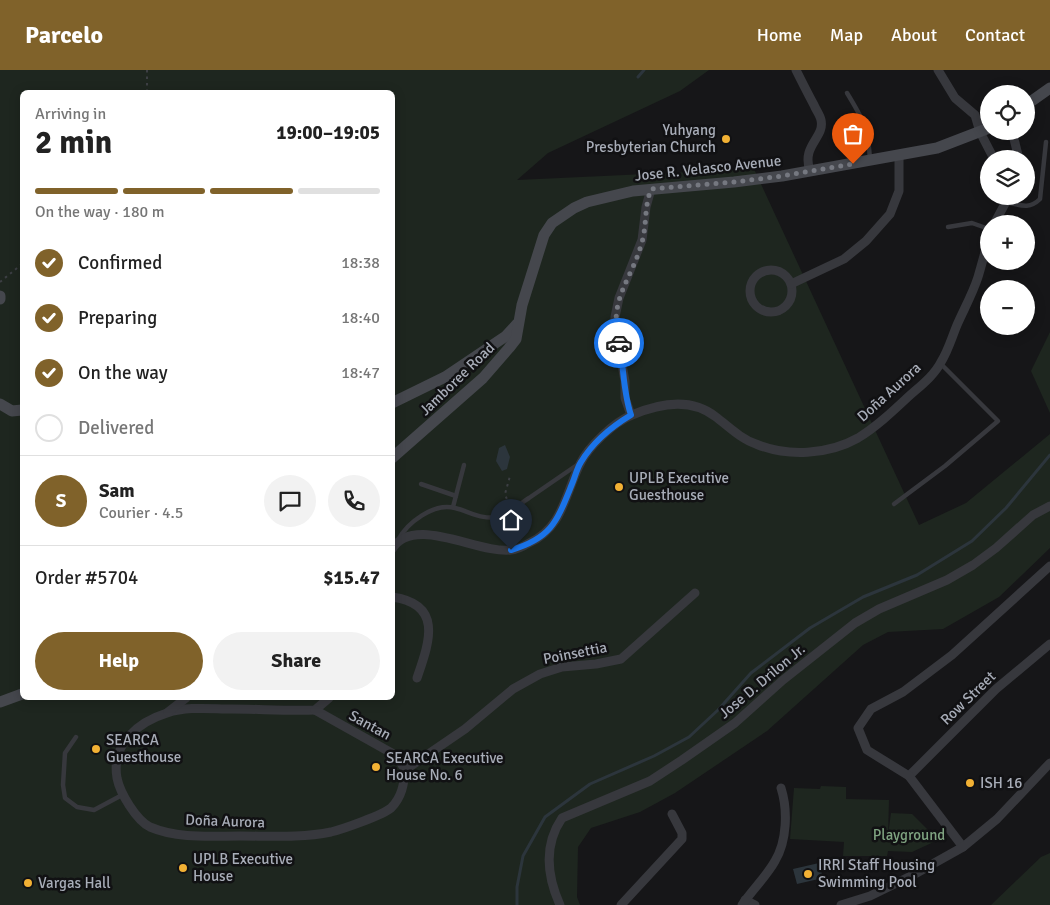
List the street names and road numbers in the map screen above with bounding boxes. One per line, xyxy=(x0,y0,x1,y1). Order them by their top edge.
street label: Jose R. Velasco Avenue xyxy=(634,151,782,185)
street label: Jamboree Road xyxy=(416,339,498,419)
street label: Doña Aurora xyxy=(853,359,925,425)
street label: Poinsettia xyxy=(542,638,608,668)
street label: Jose D. Drilon Jr. xyxy=(715,640,809,722)
street label: Row Street xyxy=(937,667,999,729)
street label: Santan xyxy=(346,706,394,744)
street label: Doña Aurora xyxy=(185,811,265,831)

